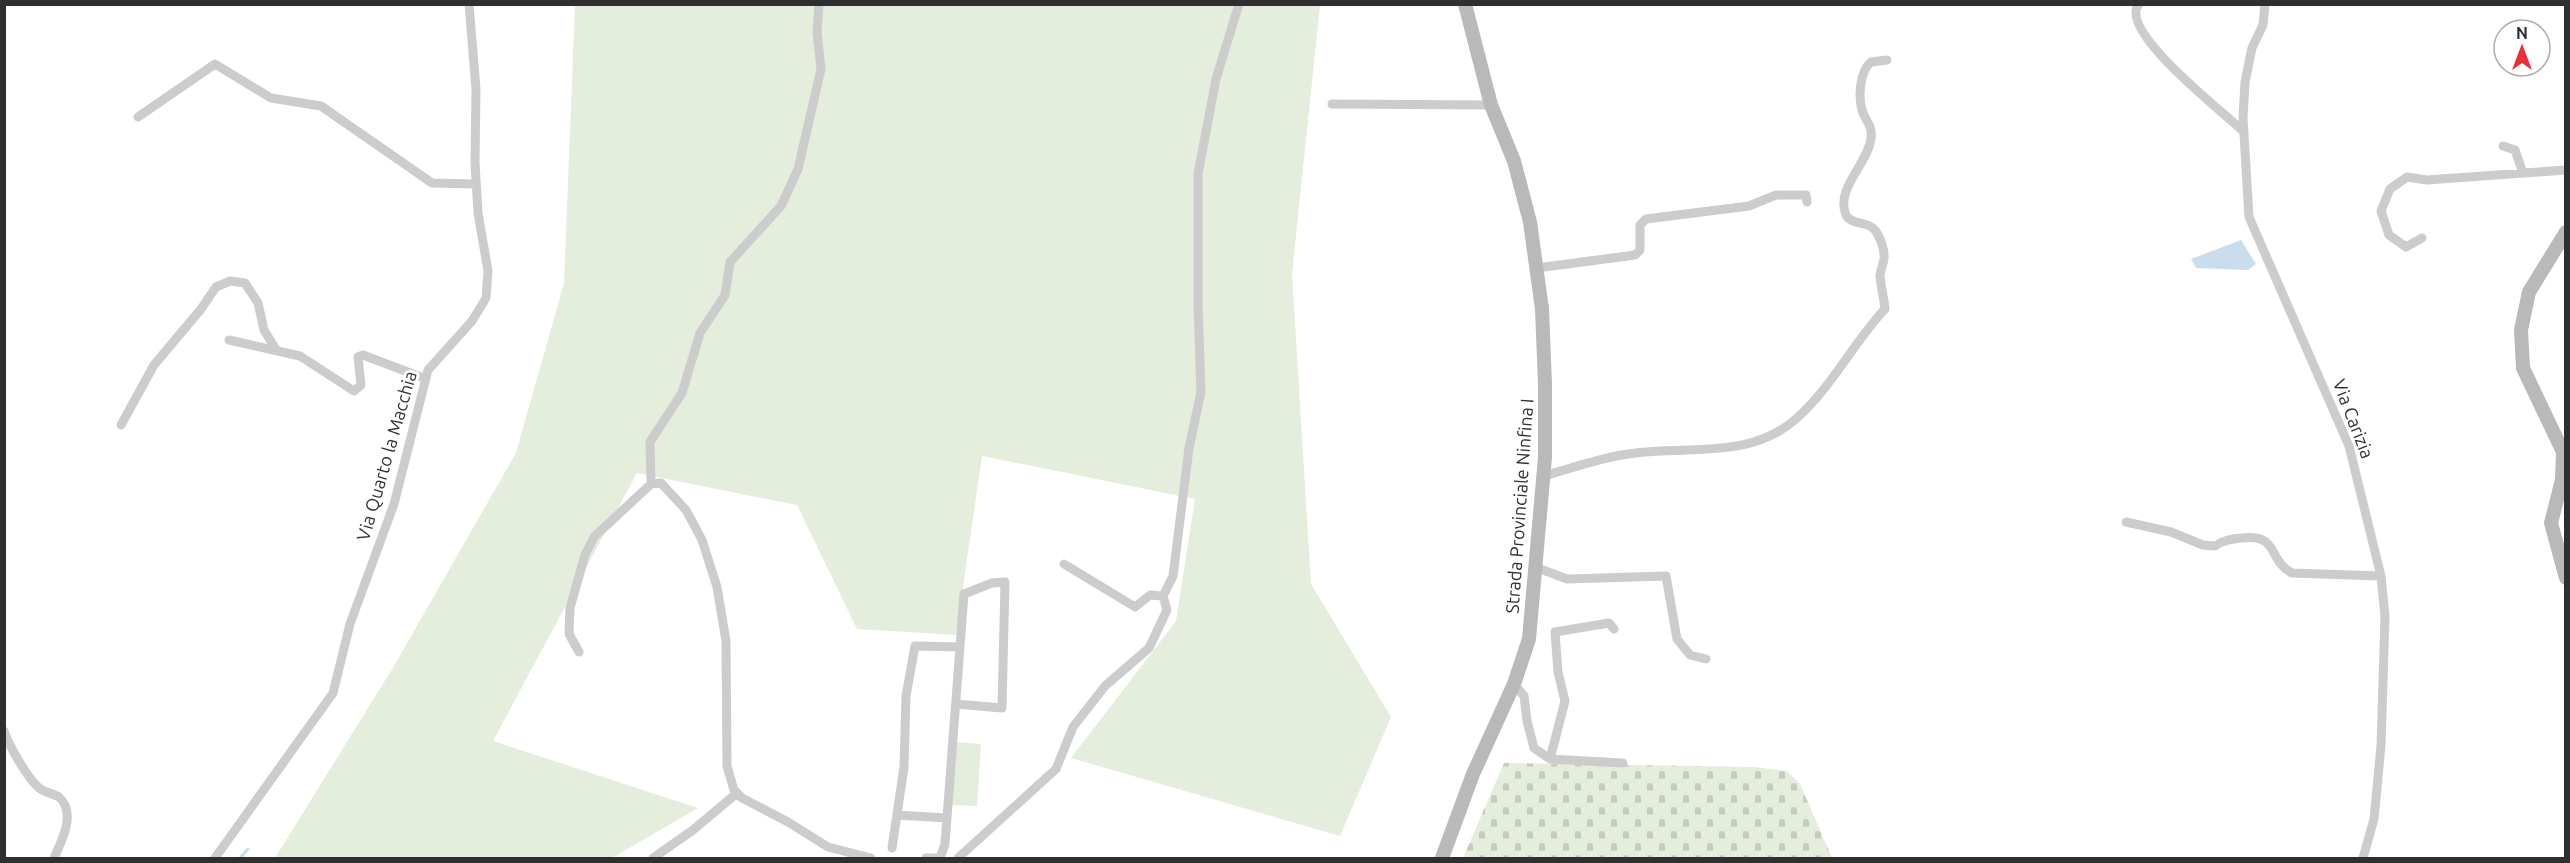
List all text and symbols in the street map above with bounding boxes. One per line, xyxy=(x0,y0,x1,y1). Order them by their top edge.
north arrow xyxy=(2492,18,2552,78)
text: N xyxy=(2516,24,2528,42)
street label: Via Quarto la Macchia xyxy=(352,369,421,543)
street label: Via Carizia xyxy=(2330,376,2378,461)
street label: Strada Provinciale Ninfina I xyxy=(1502,398,1537,614)

